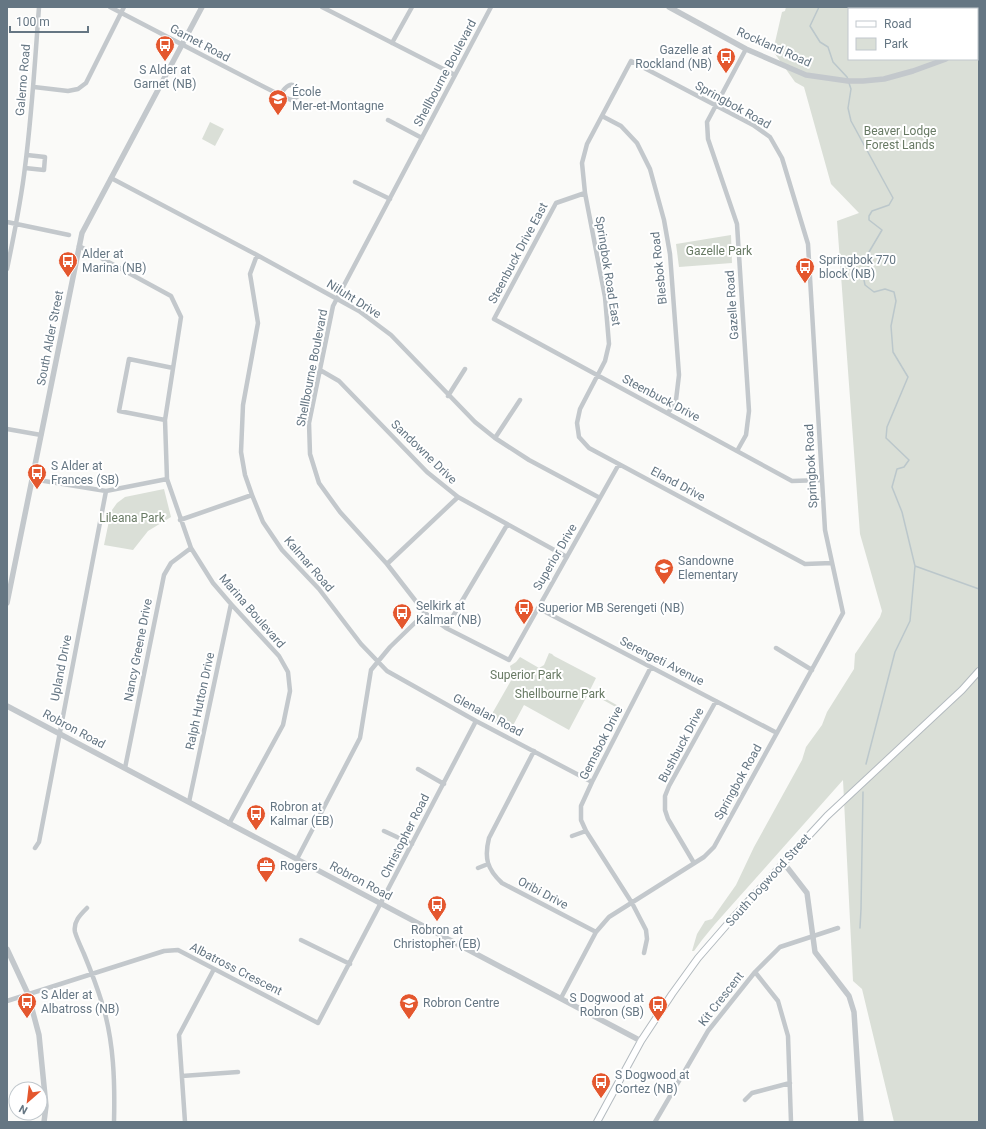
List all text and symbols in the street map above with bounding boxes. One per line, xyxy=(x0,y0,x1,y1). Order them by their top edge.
scale bar xyxy=(10,8,88,34)
legend xyxy=(848,8,978,60)
text: 100 m xyxy=(16,15,50,29)
street label: Shellbourne Boulevard xyxy=(411,17,479,129)
text: Road xyxy=(884,17,912,31)
street label: Garnet Road xyxy=(167,21,233,65)
street label: Rockland Road xyxy=(735,24,813,70)
bus stop icon: S Alder at Garnet (NB) xyxy=(154,34,176,62)
text: Park xyxy=(884,37,909,51)
place label: Gazelle at Rockland (NB) xyxy=(635,43,712,71)
street label: Galerno Road xyxy=(13,44,33,116)
bus stop icon: Gazelle at Rockland (NB) xyxy=(715,46,737,74)
place label: S Alder at Garnet (NB) xyxy=(134,63,196,91)
street label: Springbok Road xyxy=(693,78,773,132)
place label: École Mer-et-Montagne xyxy=(292,84,384,113)
school or university icon: École Mer-et-Montagne xyxy=(267,88,289,116)
park label: Beaver Lodge Forest Lands xyxy=(864,124,936,152)
street label: Steenbuck Drive East xyxy=(485,200,551,306)
street label: Springbok Road East xyxy=(592,215,624,327)
street label: Blesbok Road xyxy=(648,231,670,305)
park label: Gazelle Park xyxy=(686,244,753,258)
place label: Alder at Marina (NB) xyxy=(82,247,146,275)
bus stop icon: Alder at Marina (NB) xyxy=(57,250,79,278)
place label: Springbok 770 block (NB) xyxy=(819,253,896,281)
bus stop icon: Springbok 770 block (NB) xyxy=(794,256,816,284)
street label: Gazelle Road xyxy=(723,270,741,340)
street label: Niluht Drive xyxy=(324,277,384,321)
street label: South Alder Street xyxy=(34,289,66,387)
street label: Shellbourne Boulevard xyxy=(294,308,330,428)
street label: Steenbuck Drive xyxy=(620,372,702,424)
street label: Sandowne Drive xyxy=(388,417,460,487)
street label: Springbok Road xyxy=(802,423,820,509)
place label: S Alder at Frances (SB) xyxy=(51,459,119,487)
bus stop icon: S Alder at Frances (SB) xyxy=(26,462,48,490)
street label: Eland Drive xyxy=(648,464,708,504)
park label: Lileana Park xyxy=(99,511,166,525)
street label: Superior Drive xyxy=(530,521,580,593)
street label: Kalmar Road xyxy=(281,534,337,594)
place label: Sandowne Elementary xyxy=(678,554,738,582)
school or university icon: Sandowne Elementary xyxy=(653,557,675,585)
street label: Marina Boulevard xyxy=(216,571,288,651)
street label: Nancy Greene Drive xyxy=(121,597,155,703)
bus stop icon: Superior MB Serengeti (NB) xyxy=(513,597,535,625)
place label: Selkirk at Kalmar (NB) xyxy=(416,599,481,627)
place label: Superior MB Serengeti (NB) xyxy=(538,601,684,615)
bus stop icon: Selkirk at Kalmar (NB) xyxy=(391,602,413,630)
street label: Upland Drive xyxy=(48,634,74,702)
street label: Serengeti Avenue xyxy=(618,634,706,688)
street label: Ralph Hutton Drive xyxy=(183,651,217,751)
park label: Superior Park xyxy=(490,668,563,682)
park label: Shellbourne Park xyxy=(515,687,606,701)
street label: Glenalan Road xyxy=(451,691,525,739)
street label: Gemsbok Drive xyxy=(576,704,626,782)
street label: Bushbuck Drive xyxy=(655,705,707,785)
street label: Robron Road xyxy=(40,707,108,751)
street label: Springbok Road xyxy=(711,742,765,822)
street label: Christopher Road xyxy=(378,792,432,880)
place label: Robron at Kalmar (EB) xyxy=(270,800,334,828)
bus stop icon: Robron at Kalmar (EB) xyxy=(245,803,267,831)
street label: South Dogwood Street xyxy=(723,831,813,929)
office icon: Rogers xyxy=(255,855,277,883)
place label: Rogers xyxy=(280,859,318,873)
street label: Robron Road xyxy=(327,859,395,903)
street label: Oribi Drive xyxy=(516,874,570,912)
bus stop icon: Robron at Christopher (EB) xyxy=(426,894,448,922)
place label: Robron at Christopher (EB) xyxy=(393,923,481,951)
street label: Albatross Crescent xyxy=(188,940,285,998)
street label: Kit Crescent xyxy=(696,969,747,1029)
place label: S Alder at Albatross (NB) xyxy=(41,988,119,1016)
bus stop icon: S Alder at Albatross (NB) xyxy=(16,991,38,1019)
place label: S Dogwood at Robron (SB) xyxy=(570,991,644,1019)
school or university icon: Robron Centre xyxy=(398,992,420,1020)
bus stop icon: S Dogwood at Robron (SB) xyxy=(647,994,669,1022)
place label: Robron Centre xyxy=(423,996,499,1010)
place label: S Dogwood at Cortez (NB) xyxy=(615,1068,690,1096)
bus stop icon: S Dogwood at Cortez (NB) xyxy=(590,1071,612,1099)
north arrow xyxy=(8,1081,48,1121)
text: N xyxy=(17,1102,30,1117)

